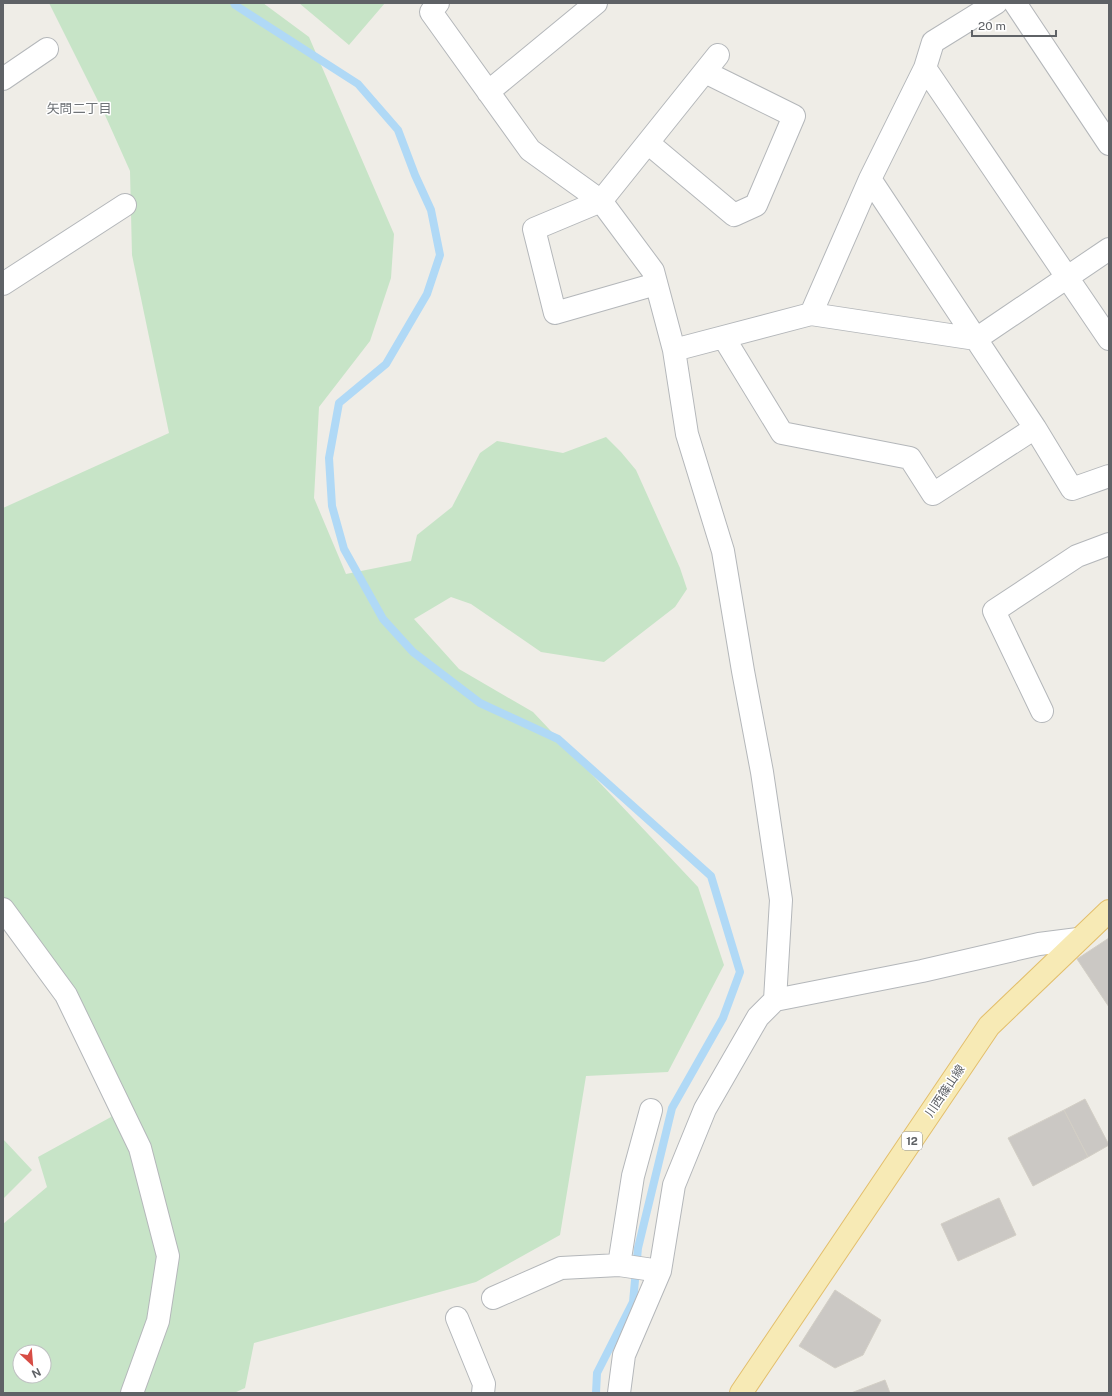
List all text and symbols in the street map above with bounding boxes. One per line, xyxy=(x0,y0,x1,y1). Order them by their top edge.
scale bar xyxy=(972,12,1056,38)
text: 20 m xyxy=(978,19,1006,33)
district label: 矢問二丁目 xyxy=(46,101,112,116)
street label: 川西篠山線 xyxy=(922,1062,968,1120)
road number: 12 xyxy=(902,1132,922,1150)
north arrow xyxy=(12,1344,52,1384)
text: N xyxy=(30,1366,43,1380)

